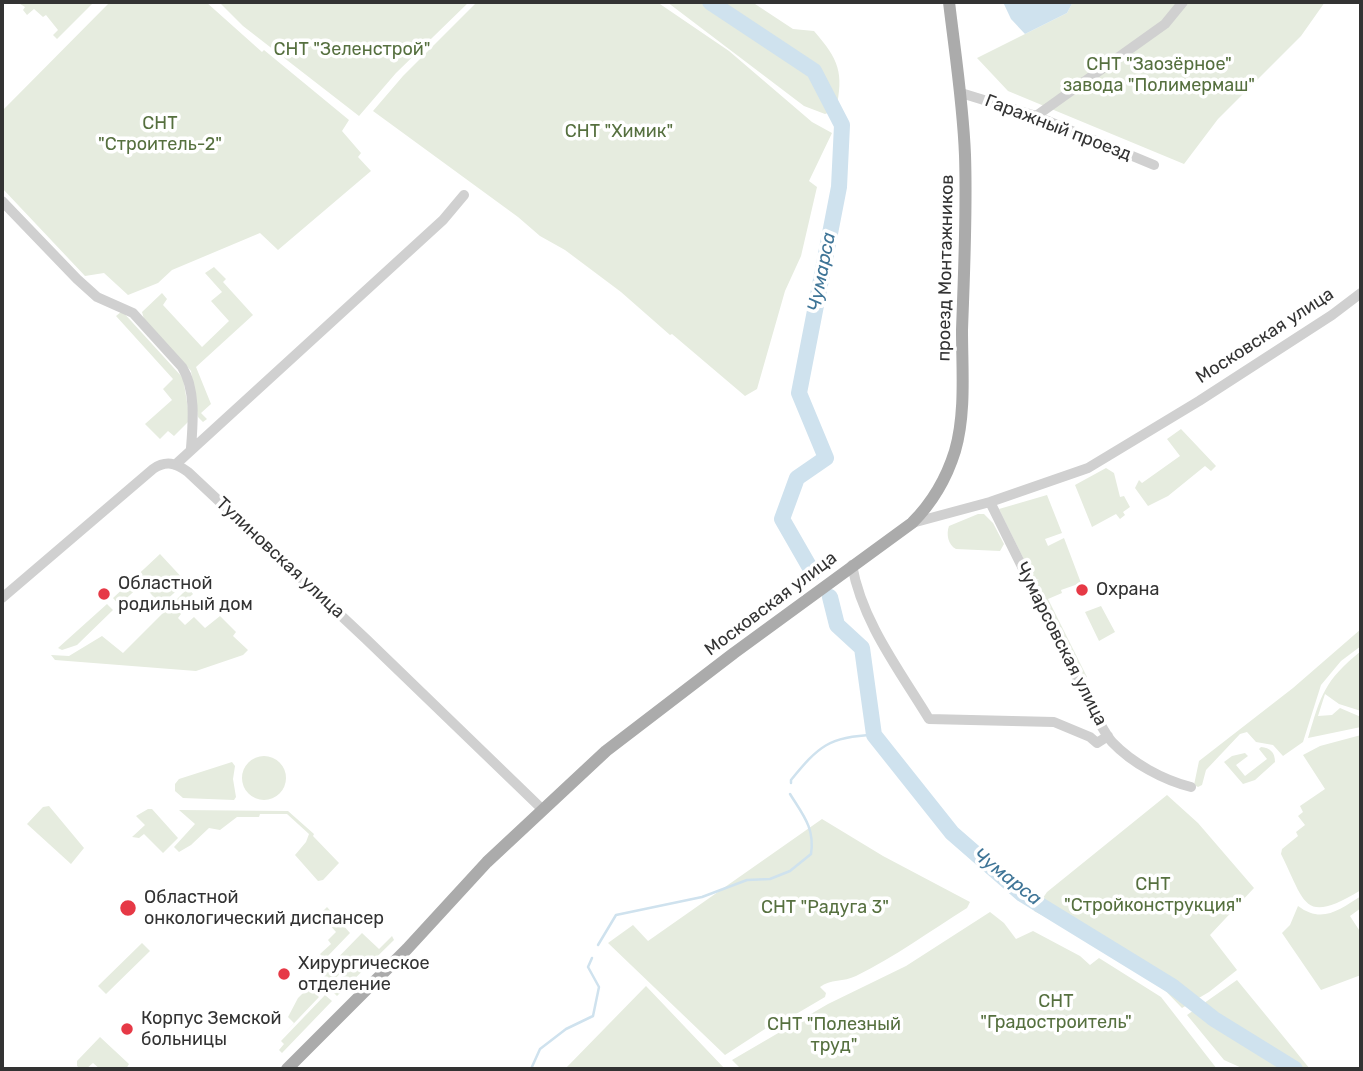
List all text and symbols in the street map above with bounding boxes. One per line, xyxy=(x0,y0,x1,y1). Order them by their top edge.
park label: СНТ "Зеленстрой" xyxy=(274,39,430,61)
park label: СНТ "Заозёрное" завода "Полимермаш" xyxy=(1063,54,1255,96)
street label: Гаражный проезд xyxy=(982,90,1134,166)
park label: СНТ "Строитель-2" xyxy=(98,113,222,156)
park label: СНТ "Химик" xyxy=(565,121,673,143)
street label: проезд Монтажников xyxy=(934,174,958,362)
water label: Чумарса xyxy=(803,230,841,314)
street label: Московская улица xyxy=(1192,283,1338,389)
street label: Тулиновская улица xyxy=(211,493,349,623)
street label: Московская улица xyxy=(701,547,841,661)
street label: Чумарсовская улица xyxy=(1010,559,1112,729)
place label: Областной родильный дом xyxy=(118,573,253,616)
place label: Охрана xyxy=(1096,579,1159,601)
marker: Охрана xyxy=(1074,582,1090,598)
marker: Областной родильный дом xyxy=(96,586,112,602)
water label: Чумарса xyxy=(968,843,1046,911)
park label: СНТ "Стройконструкция" xyxy=(1064,874,1242,917)
place label: Областной онкологический диспансер xyxy=(144,887,384,930)
park label: СНТ "Радуга 3" xyxy=(761,897,889,919)
marker: Областной онкологический диспансер xyxy=(118,898,138,918)
place label: Хирургическое отделение xyxy=(298,953,430,996)
marker: Хирургическое отделение xyxy=(276,966,292,982)
park label: СНТ "Градостроитель" xyxy=(980,991,1132,1034)
place label: Корпус Земской больницы xyxy=(141,1008,282,1050)
park label: СНТ "Полезный труд" xyxy=(767,1014,901,1056)
marker: Корпус Земской больницы xyxy=(119,1021,135,1037)

